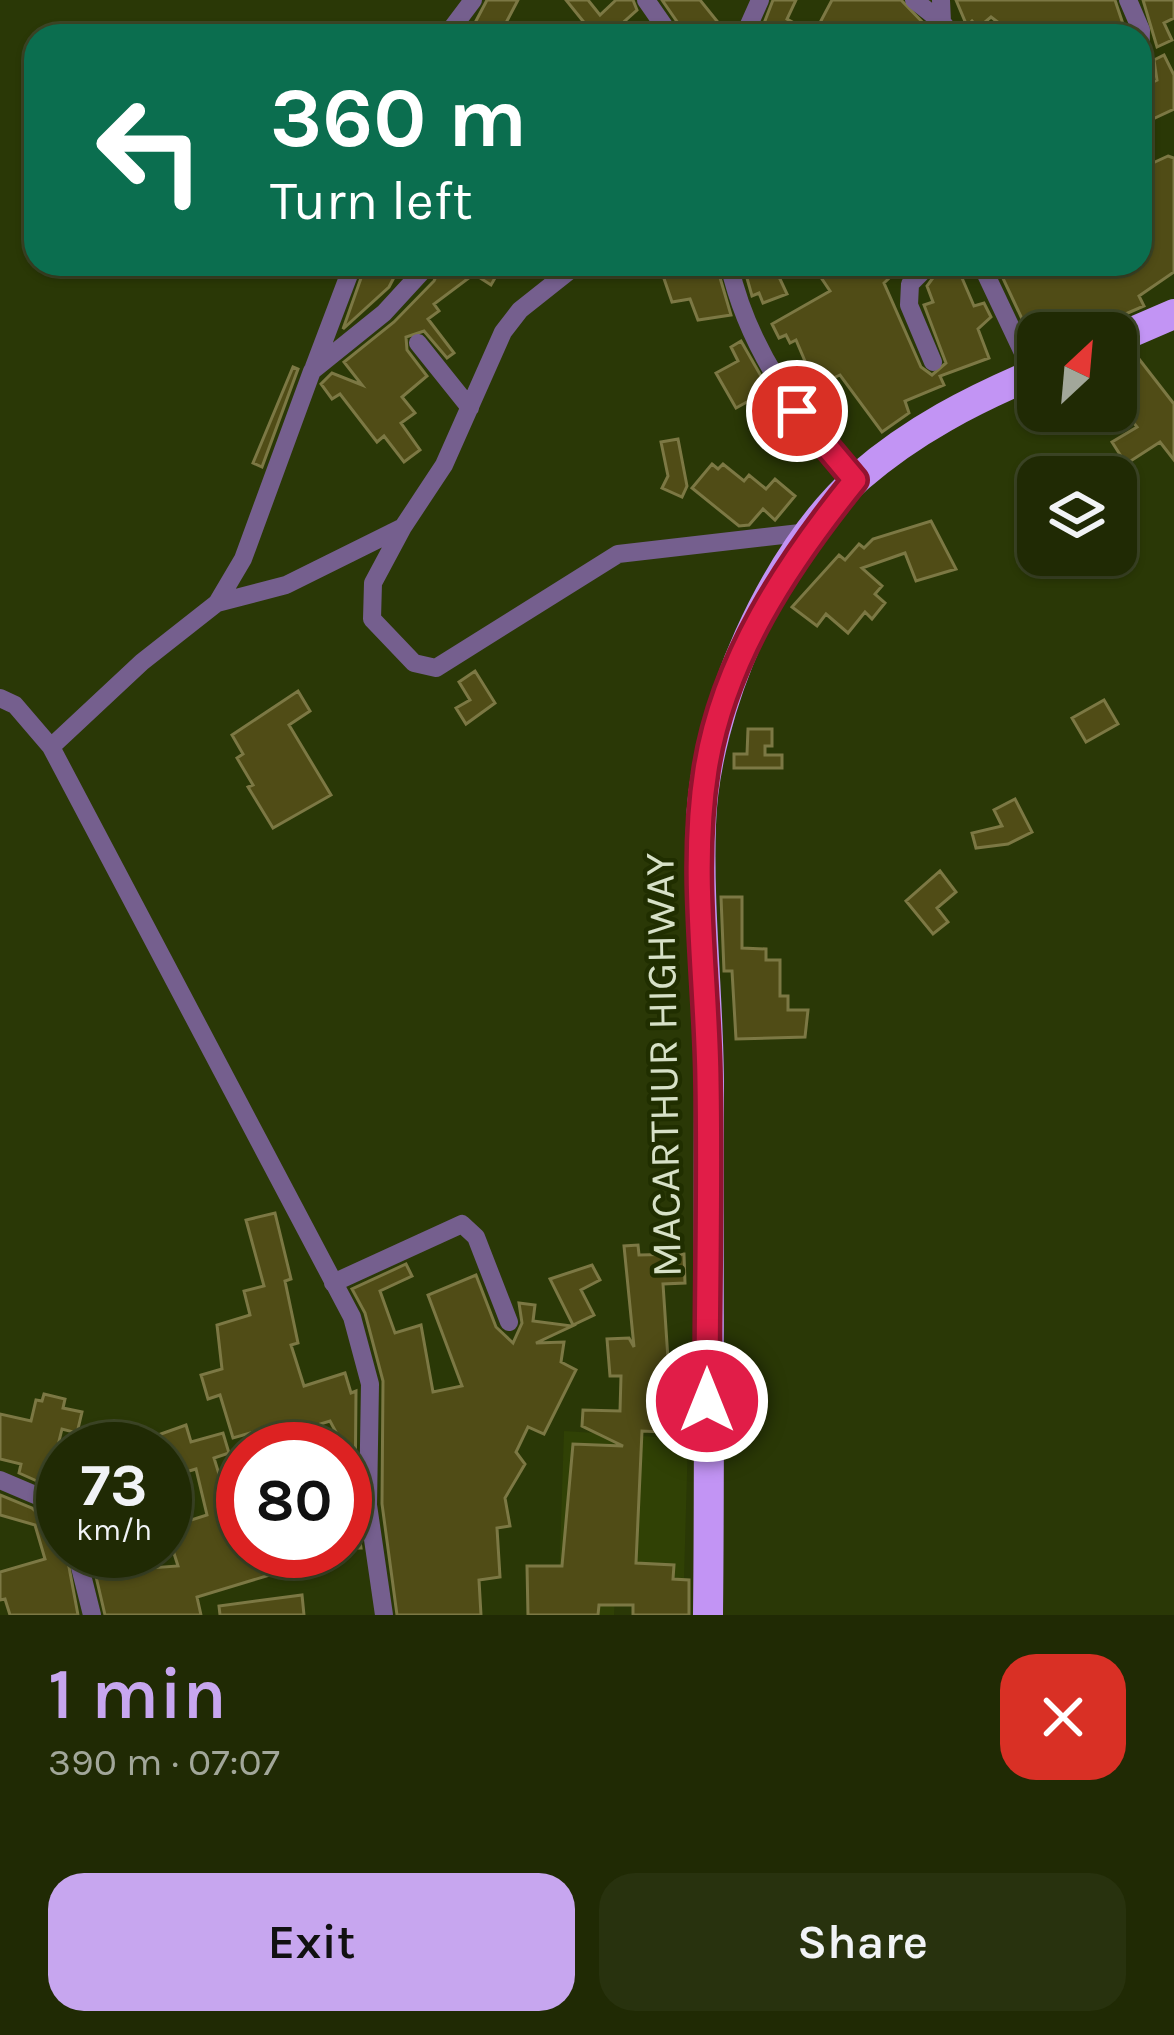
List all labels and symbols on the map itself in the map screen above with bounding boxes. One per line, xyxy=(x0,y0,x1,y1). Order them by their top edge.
north arrow xyxy=(1017,312,1137,432)
pin xyxy=(746,360,848,462)
street label: MACARTHUR HIGHWAY xyxy=(634,852,692,1278)
position arrow xyxy=(644,1338,770,1464)
speed limit sign: 80 xyxy=(216,1422,372,1578)

